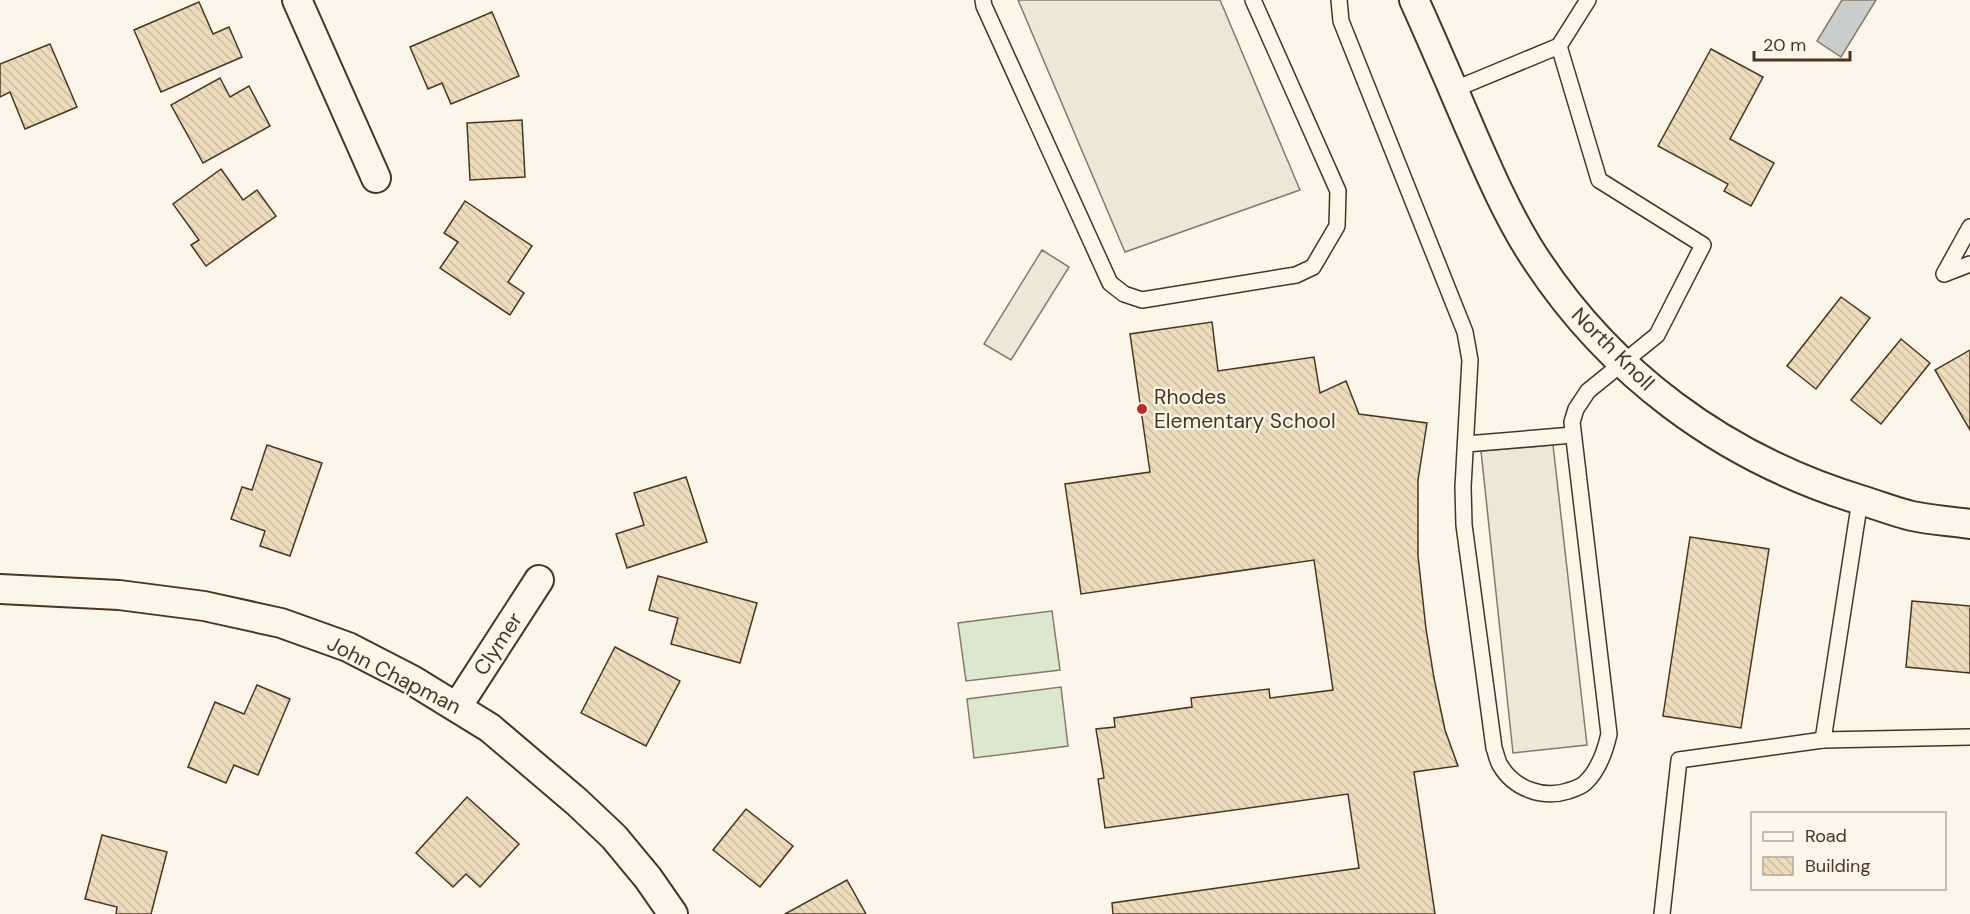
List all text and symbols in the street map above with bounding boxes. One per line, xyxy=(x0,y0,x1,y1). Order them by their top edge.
scale bar xyxy=(1754,24,1850,62)
text: 20 m xyxy=(1763,33,1806,57)
street label: North Knoll xyxy=(1565,301,1661,397)
place label: Rhodes Elementary School xyxy=(1154,383,1336,435)
marker: Rhodes Elementary School xyxy=(1135,402,1149,416)
street label: Clymer xyxy=(467,607,529,681)
street label: John Chapman xyxy=(322,629,466,721)
legend xyxy=(1751,812,1946,890)
text: Road xyxy=(1805,824,1847,848)
text: Building xyxy=(1805,854,1870,878)

